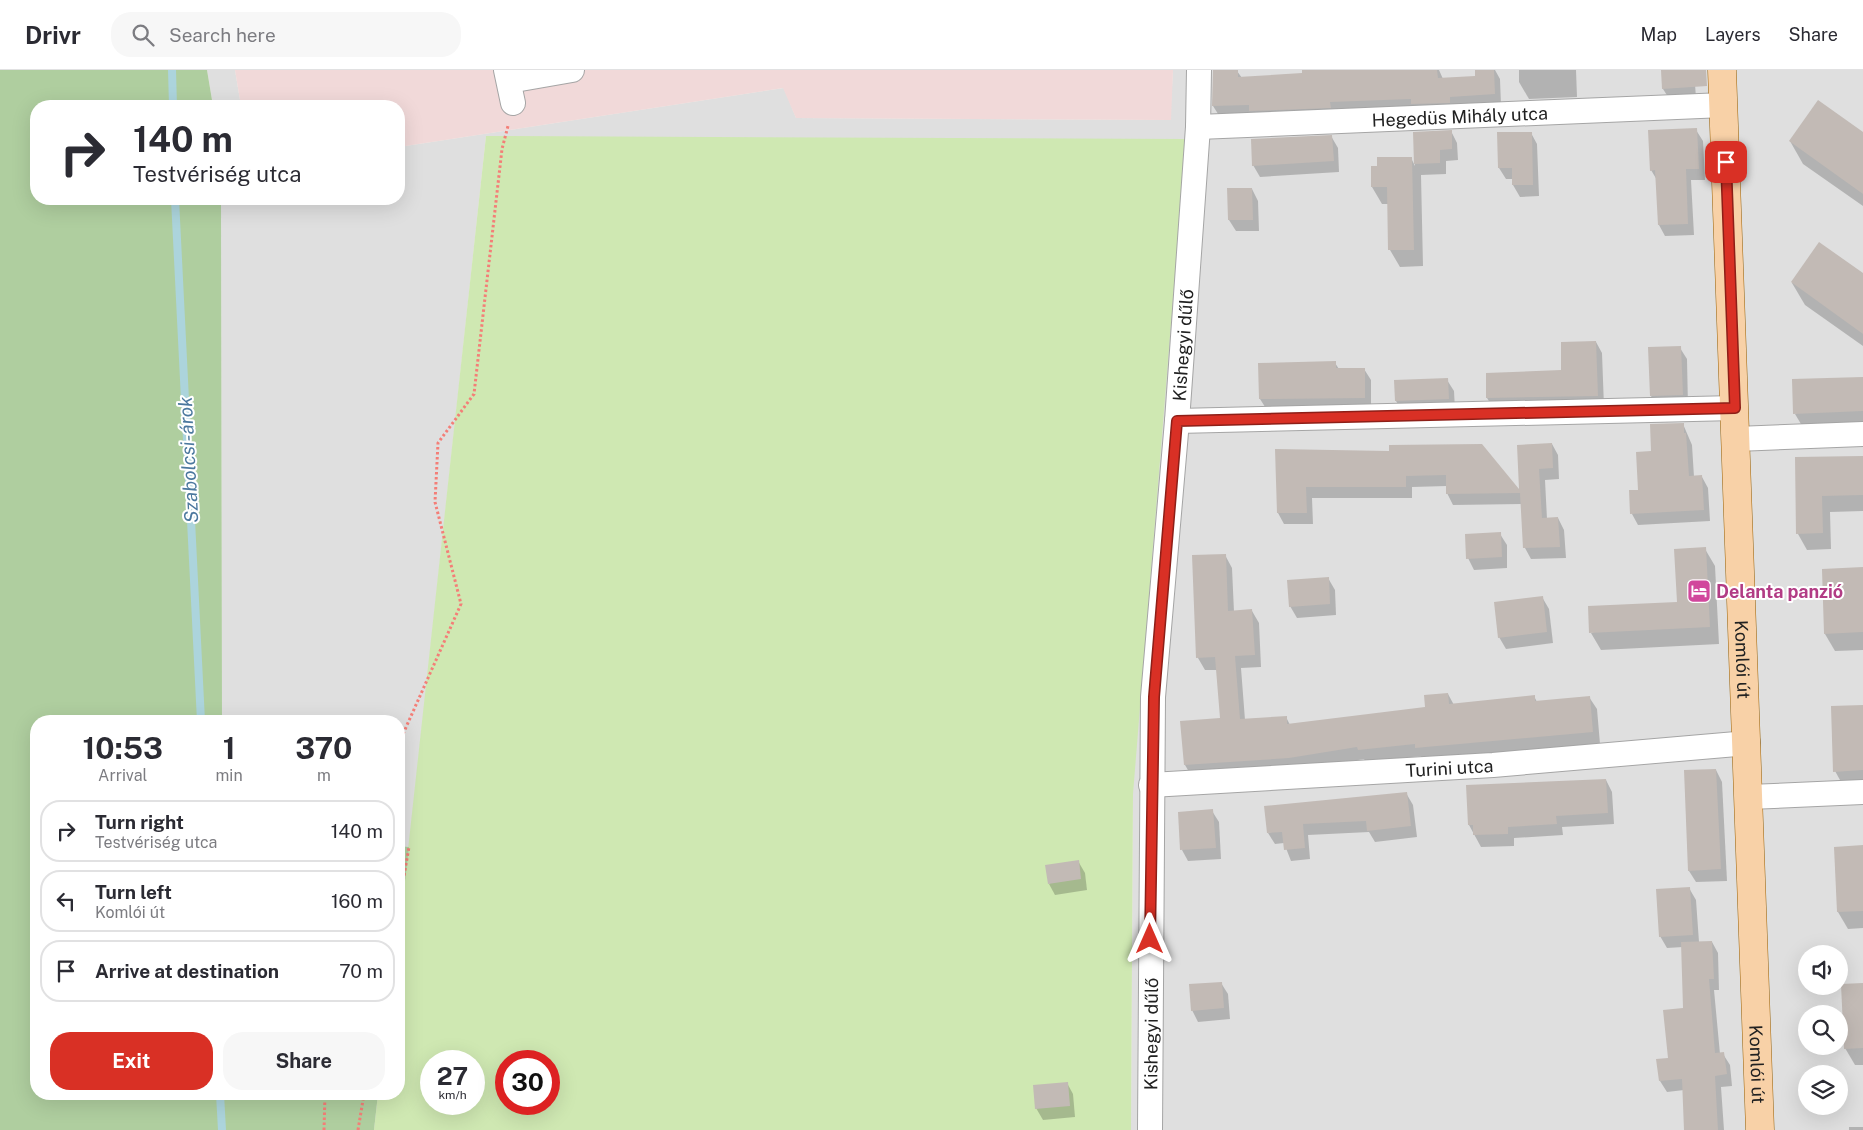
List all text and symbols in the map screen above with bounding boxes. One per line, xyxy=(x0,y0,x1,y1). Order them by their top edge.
search box xyxy=(111,12,461,57)
text: Drivr xyxy=(25,21,81,49)
icon: search xyxy=(129,21,157,49)
text: Search here xyxy=(169,24,276,46)
text: Map xyxy=(1641,24,1677,45)
text: Layers xyxy=(1705,24,1761,45)
text: Share xyxy=(1789,24,1838,45)
street label: Hegedüs Mihály utca xyxy=(1371,102,1548,130)
text: 140 m xyxy=(133,119,233,160)
icon: right xyxy=(50,120,115,185)
pin xyxy=(1705,141,1747,183)
icon: arrive xyxy=(1712,148,1740,176)
text: Testvériség utca xyxy=(133,161,301,187)
street label: Kishegyi dűlő xyxy=(1168,288,1197,402)
water label: Szabolcsi-árok xyxy=(174,395,202,524)
hotel icon: Delanta panzió xyxy=(1686,578,1712,604)
place label: Delanta panzió xyxy=(1716,581,1843,602)
street label: Komlói út xyxy=(1731,620,1755,699)
text: 10:53 xyxy=(83,730,163,766)
text: 1 xyxy=(223,730,235,766)
text: 370 xyxy=(295,730,352,766)
street label: Turini utca xyxy=(1405,754,1494,781)
text: Arrival xyxy=(98,766,147,785)
text: min xyxy=(216,766,243,785)
text: m xyxy=(317,766,331,785)
text: Turn right xyxy=(95,811,184,833)
icon: right xyxy=(52,817,80,845)
text: 140 m xyxy=(331,820,383,842)
text: Testvériség utca xyxy=(95,833,217,852)
text: Turn left xyxy=(95,881,172,903)
icon: left xyxy=(52,887,80,915)
text: 160 m xyxy=(331,890,383,912)
text: Komlói út xyxy=(95,903,165,922)
position arrow xyxy=(1123,912,1175,964)
map controls xyxy=(1798,945,1848,1115)
button: sound xyxy=(1798,945,1848,995)
icon: arrive xyxy=(52,957,80,985)
text: Arrive at destination xyxy=(95,960,279,982)
text: 70 m xyxy=(339,960,383,982)
street label: Kishegyi dűlő xyxy=(1140,978,1162,1090)
button: search xyxy=(1798,1005,1848,1055)
street label: Komlói út xyxy=(1746,1024,1770,1104)
button: Exit xyxy=(50,1032,213,1090)
button: Share xyxy=(223,1032,385,1090)
speed limit sign: 30 xyxy=(495,1050,560,1115)
text: 27 xyxy=(437,1061,468,1091)
button: layers xyxy=(1798,1065,1848,1115)
text: km/h xyxy=(438,1088,467,1102)

